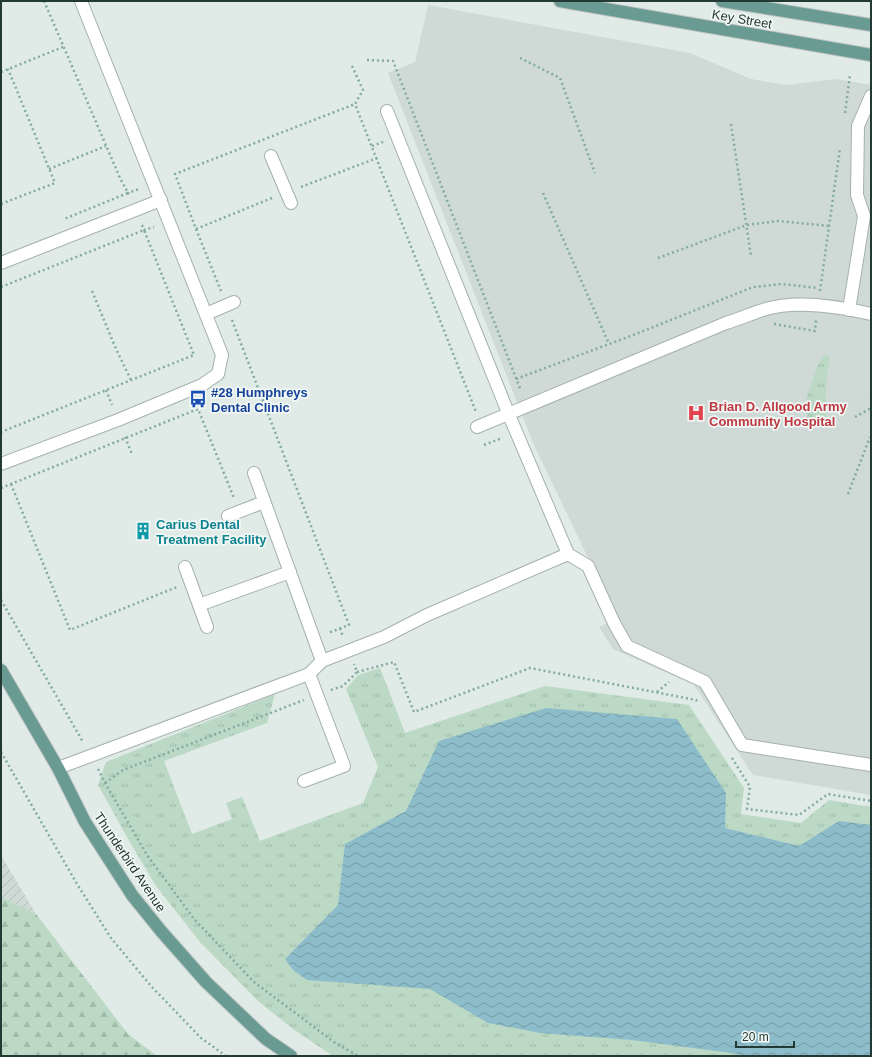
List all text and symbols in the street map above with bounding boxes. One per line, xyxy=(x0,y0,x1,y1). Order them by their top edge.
street label: Key Street xyxy=(711,6,774,32)
place label: #28 Humphreys Dental Clinic xyxy=(211,385,308,415)
bus stop icon: #28 Humphreys Dental Clinic xyxy=(188,389,208,409)
place label: Brian D. Allgood Army Community Hospital xyxy=(709,399,847,429)
hospital icon: Brian D. Allgood Army Community Hospital xyxy=(686,403,706,423)
place label: Carius Dental Treatment Facility xyxy=(156,517,267,547)
building icon: Carius Dental Treatment Facility xyxy=(133,521,153,541)
street label: Thunderbird Avenue xyxy=(91,809,169,915)
scale bar xyxy=(736,1023,794,1049)
text: 20 m xyxy=(742,1030,769,1044)

